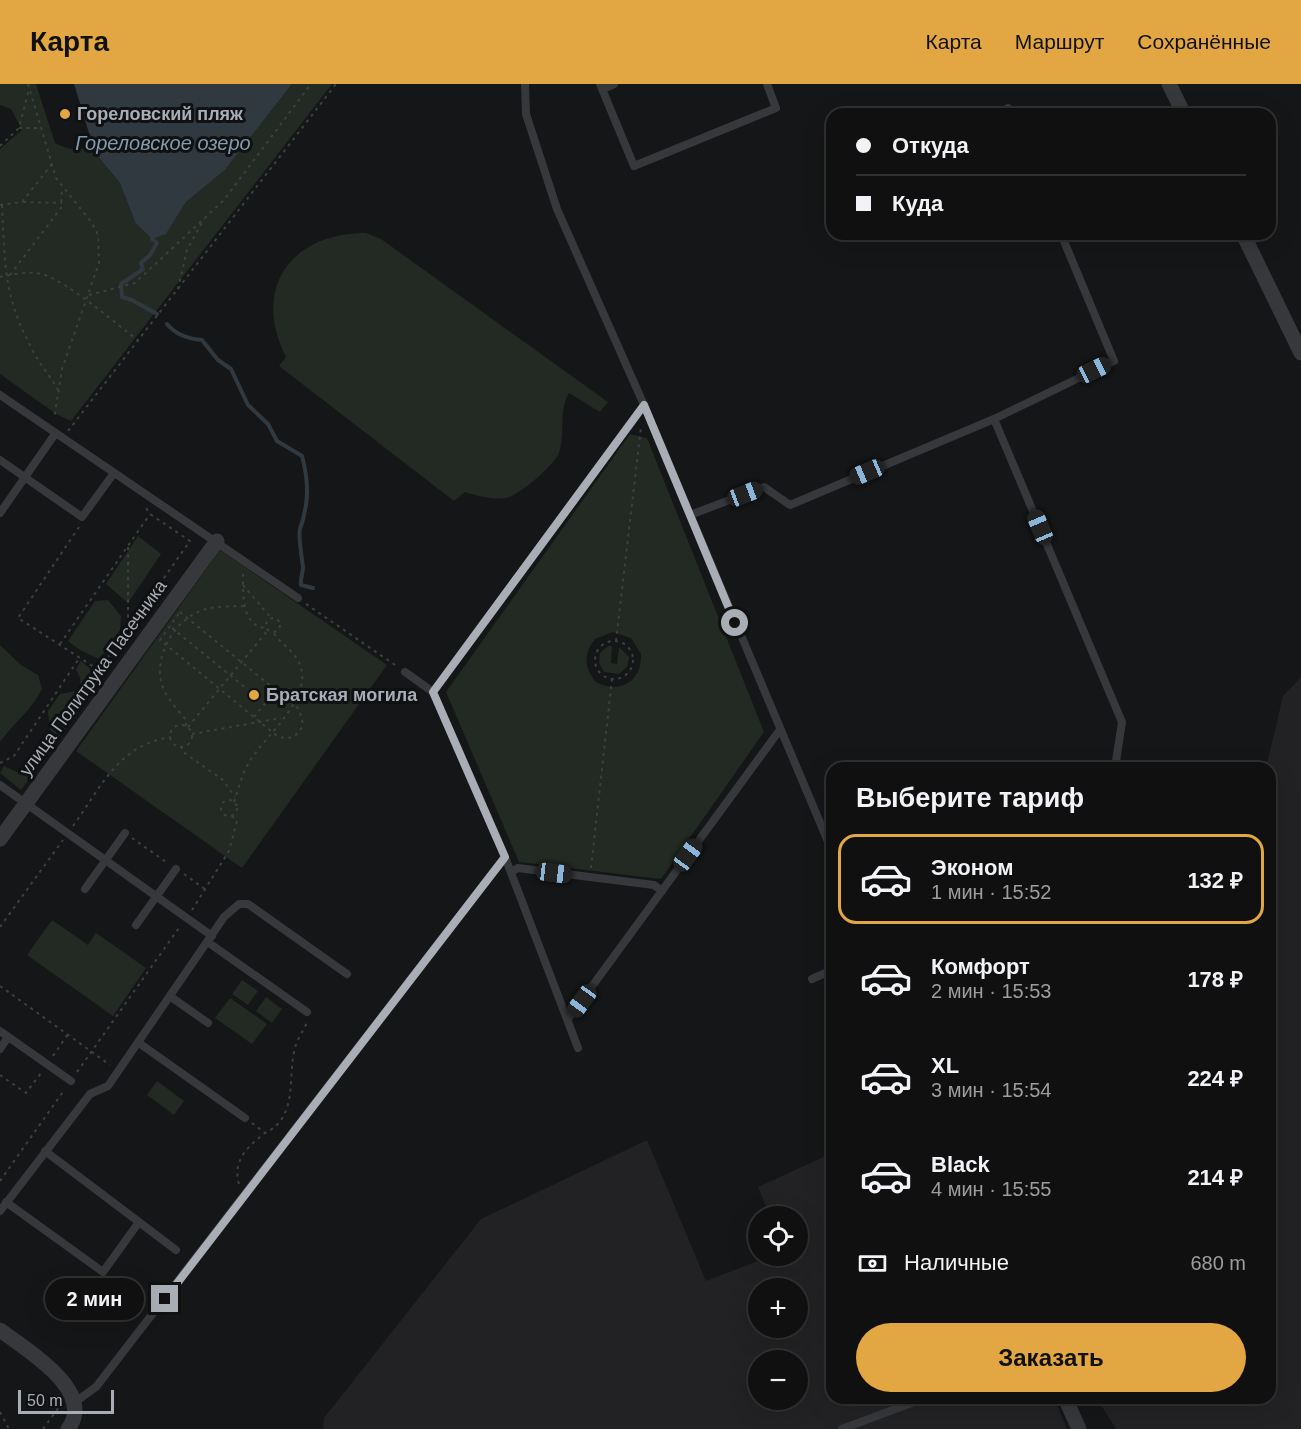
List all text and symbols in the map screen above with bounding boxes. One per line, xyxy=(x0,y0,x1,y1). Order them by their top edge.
text: Карта xyxy=(30,26,109,57)
text: Карта xyxy=(926,30,982,53)
text: Маршрут xyxy=(1015,30,1104,53)
text: Сохранённые xyxy=(1137,30,1271,53)
place label: Гореловский пляж xyxy=(77,104,243,124)
marker: Гореловский пляж xyxy=(58,107,72,121)
water label: Гореловское озеро xyxy=(75,132,251,154)
text: Откуда xyxy=(892,133,969,158)
text: Куда xyxy=(892,191,943,216)
car xyxy=(1074,354,1114,386)
car xyxy=(847,457,887,487)
car xyxy=(725,479,765,509)
car xyxy=(1025,507,1055,547)
street label: улица Политрука Пасечника xyxy=(15,575,171,780)
route start xyxy=(721,609,748,636)
place label: Братская могила xyxy=(266,685,418,705)
marker: Братская могила xyxy=(247,688,261,702)
text: Выберите тариф xyxy=(856,783,1084,813)
car xyxy=(670,835,706,875)
icon: car xyxy=(859,852,913,906)
text: Эконом xyxy=(931,855,1014,880)
car xyxy=(535,862,573,884)
text: 132 ₽ xyxy=(1187,868,1243,893)
text: 1 мин · 15:52 xyxy=(931,881,1051,903)
icon: car xyxy=(859,951,913,1005)
text: Комфорт xyxy=(931,954,1030,979)
text: 178 ₽ xyxy=(1187,967,1243,992)
text: 2 мин · 15:53 xyxy=(931,980,1051,1002)
car xyxy=(564,981,600,1021)
icon: car xyxy=(859,1050,913,1104)
text: XL xyxy=(931,1053,959,1078)
text: 224 ₽ xyxy=(1187,1066,1243,1091)
text: 3 мин · 15:54 xyxy=(931,1079,1051,1101)
icon: car xyxy=(859,1149,913,1203)
text: Black xyxy=(931,1152,990,1177)
text: 214 ₽ xyxy=(1187,1165,1243,1190)
text: 4 мин · 15:55 xyxy=(931,1178,1051,1200)
map controls xyxy=(748,1206,808,1410)
button: locate xyxy=(748,1206,808,1266)
icon: cash xyxy=(856,1247,889,1280)
text: Наличные xyxy=(904,1250,1009,1275)
text: 680 m xyxy=(1190,1252,1246,1274)
callout: 2 мин xyxy=(45,1278,144,1320)
button: + xyxy=(748,1278,808,1338)
route end xyxy=(151,1285,178,1312)
text: 2 мин xyxy=(67,1288,122,1310)
button: Заказать xyxy=(856,1323,1246,1392)
button: − xyxy=(748,1350,808,1410)
scale bar xyxy=(18,1387,114,1414)
text: 50 m xyxy=(27,1392,63,1409)

